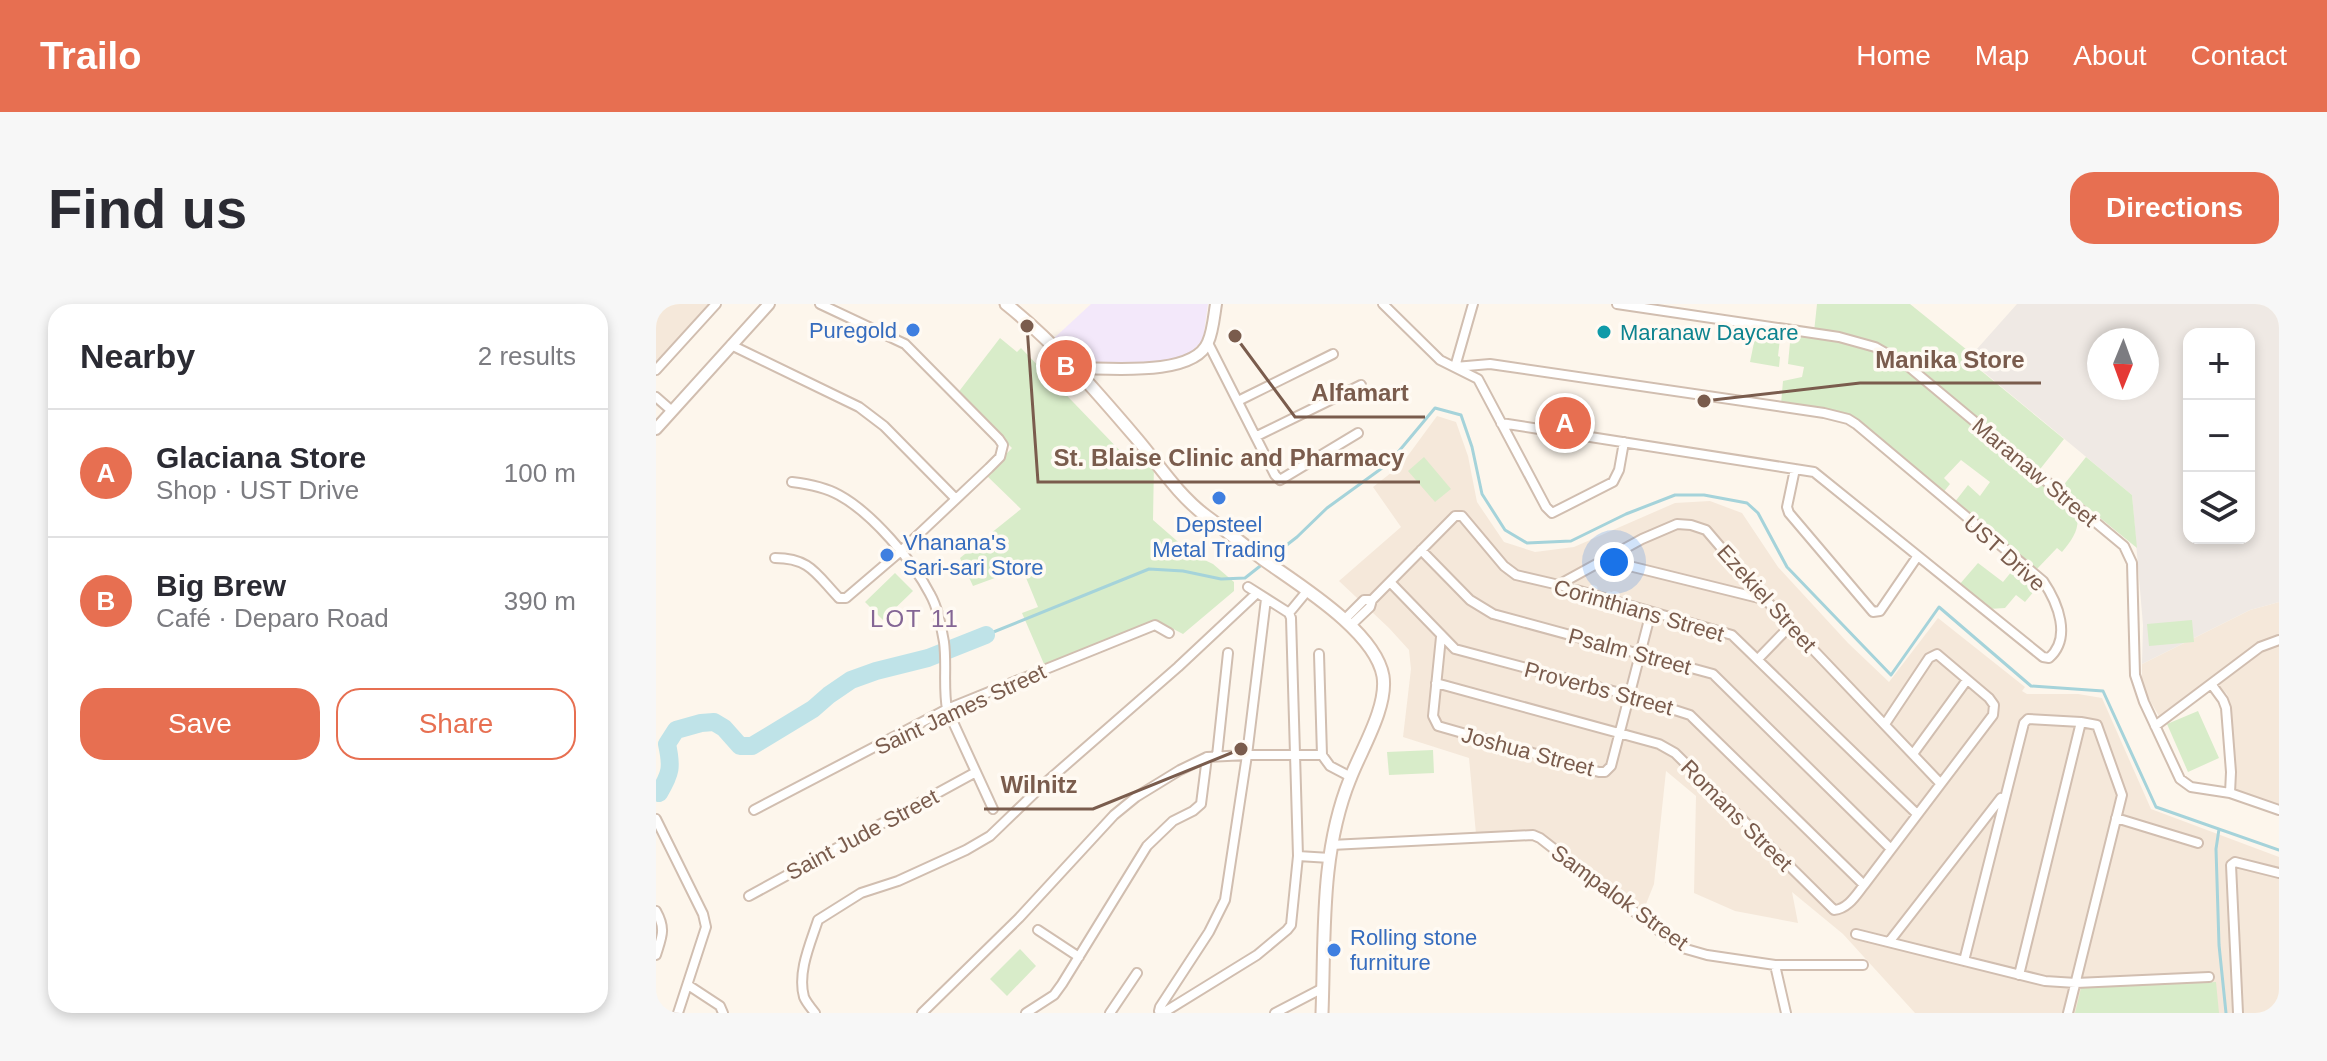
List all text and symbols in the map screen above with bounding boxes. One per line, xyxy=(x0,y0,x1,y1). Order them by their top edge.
text: Trailo xyxy=(40,35,141,77)
text: Home xyxy=(1856,40,1931,71)
text: Map xyxy=(1975,40,2029,71)
text: About xyxy=(2073,40,2147,71)
text: Contact xyxy=(2191,40,2287,71)
button: Directions xyxy=(2070,172,2279,244)
text: Find us xyxy=(48,177,247,240)
place label: Puregold xyxy=(809,318,897,343)
place label: Maranaw Daycare xyxy=(1620,320,1799,345)
marker: Puregold xyxy=(904,321,922,339)
marker: Maranaw Daycare xyxy=(1595,323,1613,341)
north arrow xyxy=(2087,328,2159,400)
map controls xyxy=(2183,328,2255,544)
button: + xyxy=(2183,328,2255,400)
callout: Manika Store xyxy=(1860,335,2041,383)
pin: B xyxy=(1040,336,1092,396)
text: Nearby xyxy=(80,337,195,375)
text: 2 results xyxy=(478,341,576,371)
text: Manika Store xyxy=(1875,346,2025,373)
callout: Alfamart xyxy=(1295,369,1425,417)
text: Alfamart xyxy=(1311,379,1409,406)
pin: A xyxy=(1539,393,1591,453)
button: − xyxy=(2183,400,2255,472)
street label: Maranaw Street xyxy=(1967,413,2102,532)
callout: St. Blaise Clinic and Pharmacy xyxy=(1038,434,1420,482)
text: Glaciana Store xyxy=(156,441,366,474)
text: St. Blaise Clinic and Pharmacy xyxy=(1054,444,1405,471)
text: A xyxy=(97,458,115,488)
text: 100 m xyxy=(504,458,576,488)
button: layers xyxy=(2183,472,2255,544)
text: Shop · UST Drive xyxy=(156,475,359,505)
marker: Depsteel Metal Trading xyxy=(1210,489,1228,507)
street label: UST Drive xyxy=(1959,510,2051,596)
place label: Depsteel Metal Trading xyxy=(1152,512,1286,562)
place label: Vhanana's Sari-sari Store xyxy=(903,530,1044,580)
street label: Ezekiel Street xyxy=(1712,540,1821,657)
your location xyxy=(1594,542,1634,582)
marker: Vhanana's Sari-sari Store xyxy=(878,546,896,564)
text: Big Brew xyxy=(156,569,286,602)
street label: Corinthians Street xyxy=(1551,574,1727,647)
text: B xyxy=(97,586,115,616)
text: 390 m xyxy=(504,586,576,616)
text: Café · Deparo Road xyxy=(156,603,389,633)
district label: LOT 11 xyxy=(870,605,960,632)
street label: Psalm Street xyxy=(1566,623,1694,680)
street label: Proverbs Street xyxy=(1522,657,1676,720)
street label: Saint James Street xyxy=(871,659,1050,760)
button: Save xyxy=(80,688,320,760)
button: Share xyxy=(336,688,576,760)
street label: Joshua Street xyxy=(1459,722,1597,781)
street label: Romans Street xyxy=(1676,755,1797,876)
callout: Wilnitz xyxy=(984,761,1093,809)
text: Wilnitz xyxy=(1000,771,1078,798)
street label: Saint Jude Street xyxy=(782,784,943,885)
street label: Sampalok Street xyxy=(1547,839,1693,955)
place label: Rolling stone furniture xyxy=(1350,925,1477,975)
marker: Rolling stone furniture xyxy=(1325,941,1343,959)

